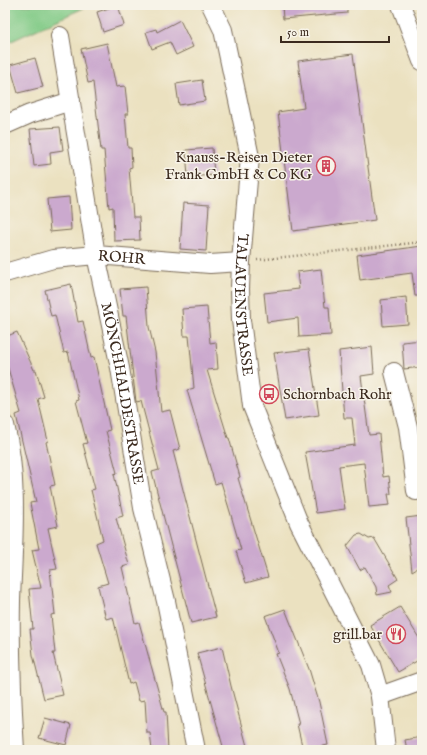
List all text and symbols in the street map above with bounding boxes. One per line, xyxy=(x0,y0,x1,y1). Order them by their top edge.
scale bar xyxy=(281,18,389,44)
text: 50 m xyxy=(287,25,309,40)
place label: Knauss-Reisen Dieter Frank GmbH & Co KG xyxy=(165,148,312,184)
building icon: Knauss-Reisen Dieter Frank GmbH & Co KG xyxy=(315,155,337,177)
street label: TALAUENSTRASSE xyxy=(230,233,258,377)
street label: ROHR xyxy=(97,246,147,268)
street label: MÖNCHHALDESTRASSE xyxy=(97,301,148,486)
bus stop icon: Schornbach Rohr xyxy=(258,383,280,405)
place label: Schornbach Rohr xyxy=(283,385,392,404)
restaurant icon: grill.bar xyxy=(385,623,407,645)
place label: grill.bar xyxy=(333,625,382,644)

